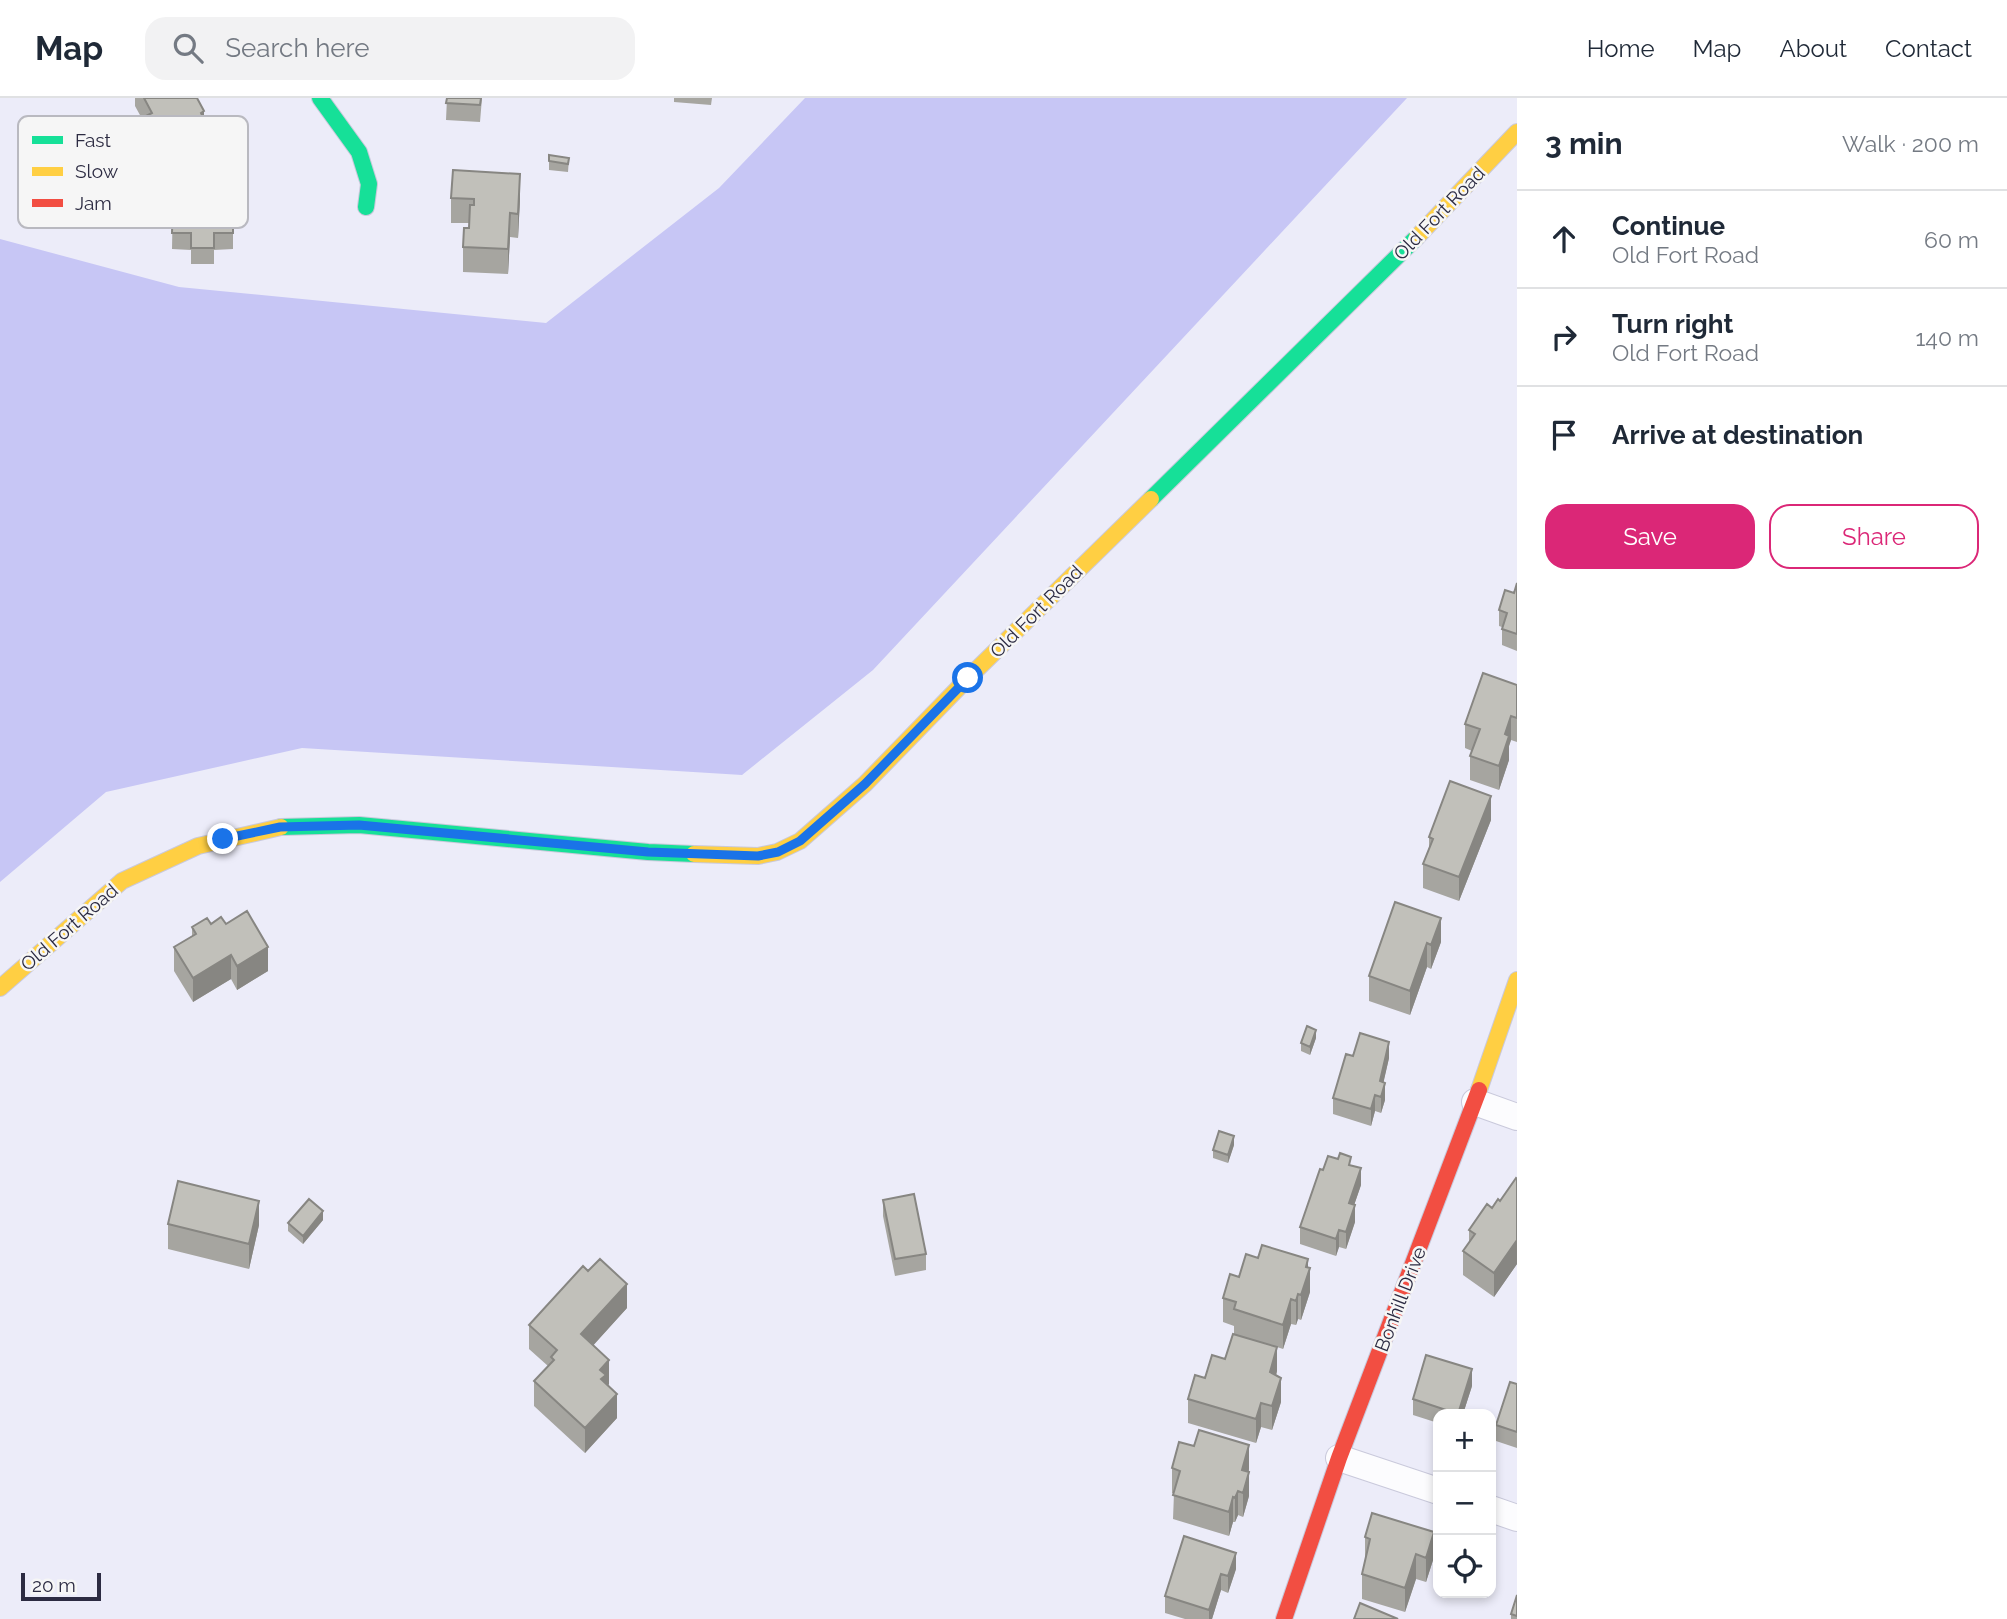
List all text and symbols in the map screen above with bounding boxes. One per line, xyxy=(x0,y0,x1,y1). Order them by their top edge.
search box xyxy=(145,17,635,80)
text: Map xyxy=(35,29,103,68)
icon: search xyxy=(169,29,207,67)
text: Search here xyxy=(225,33,370,63)
text: Home xyxy=(1587,34,1655,63)
text: Map xyxy=(1693,34,1741,63)
text: About xyxy=(1779,34,1847,63)
text: Contact xyxy=(1885,34,1972,63)
legend xyxy=(18,116,248,228)
text: 3 min xyxy=(1545,126,1623,161)
text: Fast xyxy=(75,129,111,151)
text: Walk · 200 m xyxy=(1842,130,1979,157)
text: Slow xyxy=(75,160,119,182)
street label: Old Fort Road xyxy=(1389,162,1489,264)
text: Jam xyxy=(75,192,112,214)
text: Continue xyxy=(1612,211,1725,241)
icon: ahead xyxy=(1545,220,1583,258)
text: 60 m xyxy=(1924,226,1979,253)
text: Old Fort Road xyxy=(1612,241,1759,268)
text: Turn right xyxy=(1612,309,1733,339)
icon: right xyxy=(1545,318,1583,356)
text: 140 m xyxy=(1916,324,1979,351)
text: Old Fort Road xyxy=(1612,339,1759,366)
icon: arrive xyxy=(1545,416,1583,454)
text: Arrive at destination xyxy=(1612,420,1863,450)
button: Save xyxy=(1545,504,1755,569)
button: Share xyxy=(1769,504,1979,569)
street label: Old Fort Road xyxy=(985,560,1087,662)
route start xyxy=(952,662,983,693)
route end xyxy=(207,823,238,854)
street label: Old Fort Road xyxy=(16,879,122,975)
street label: Bonhill Drive xyxy=(1370,1244,1430,1354)
map controls xyxy=(1433,1409,1496,1598)
button: + xyxy=(1433,1409,1496,1472)
button: − xyxy=(1433,1472,1496,1535)
button: locate xyxy=(1433,1535,1496,1598)
scale bar xyxy=(21,1570,102,1602)
text: 20 m xyxy=(32,1574,76,1596)

